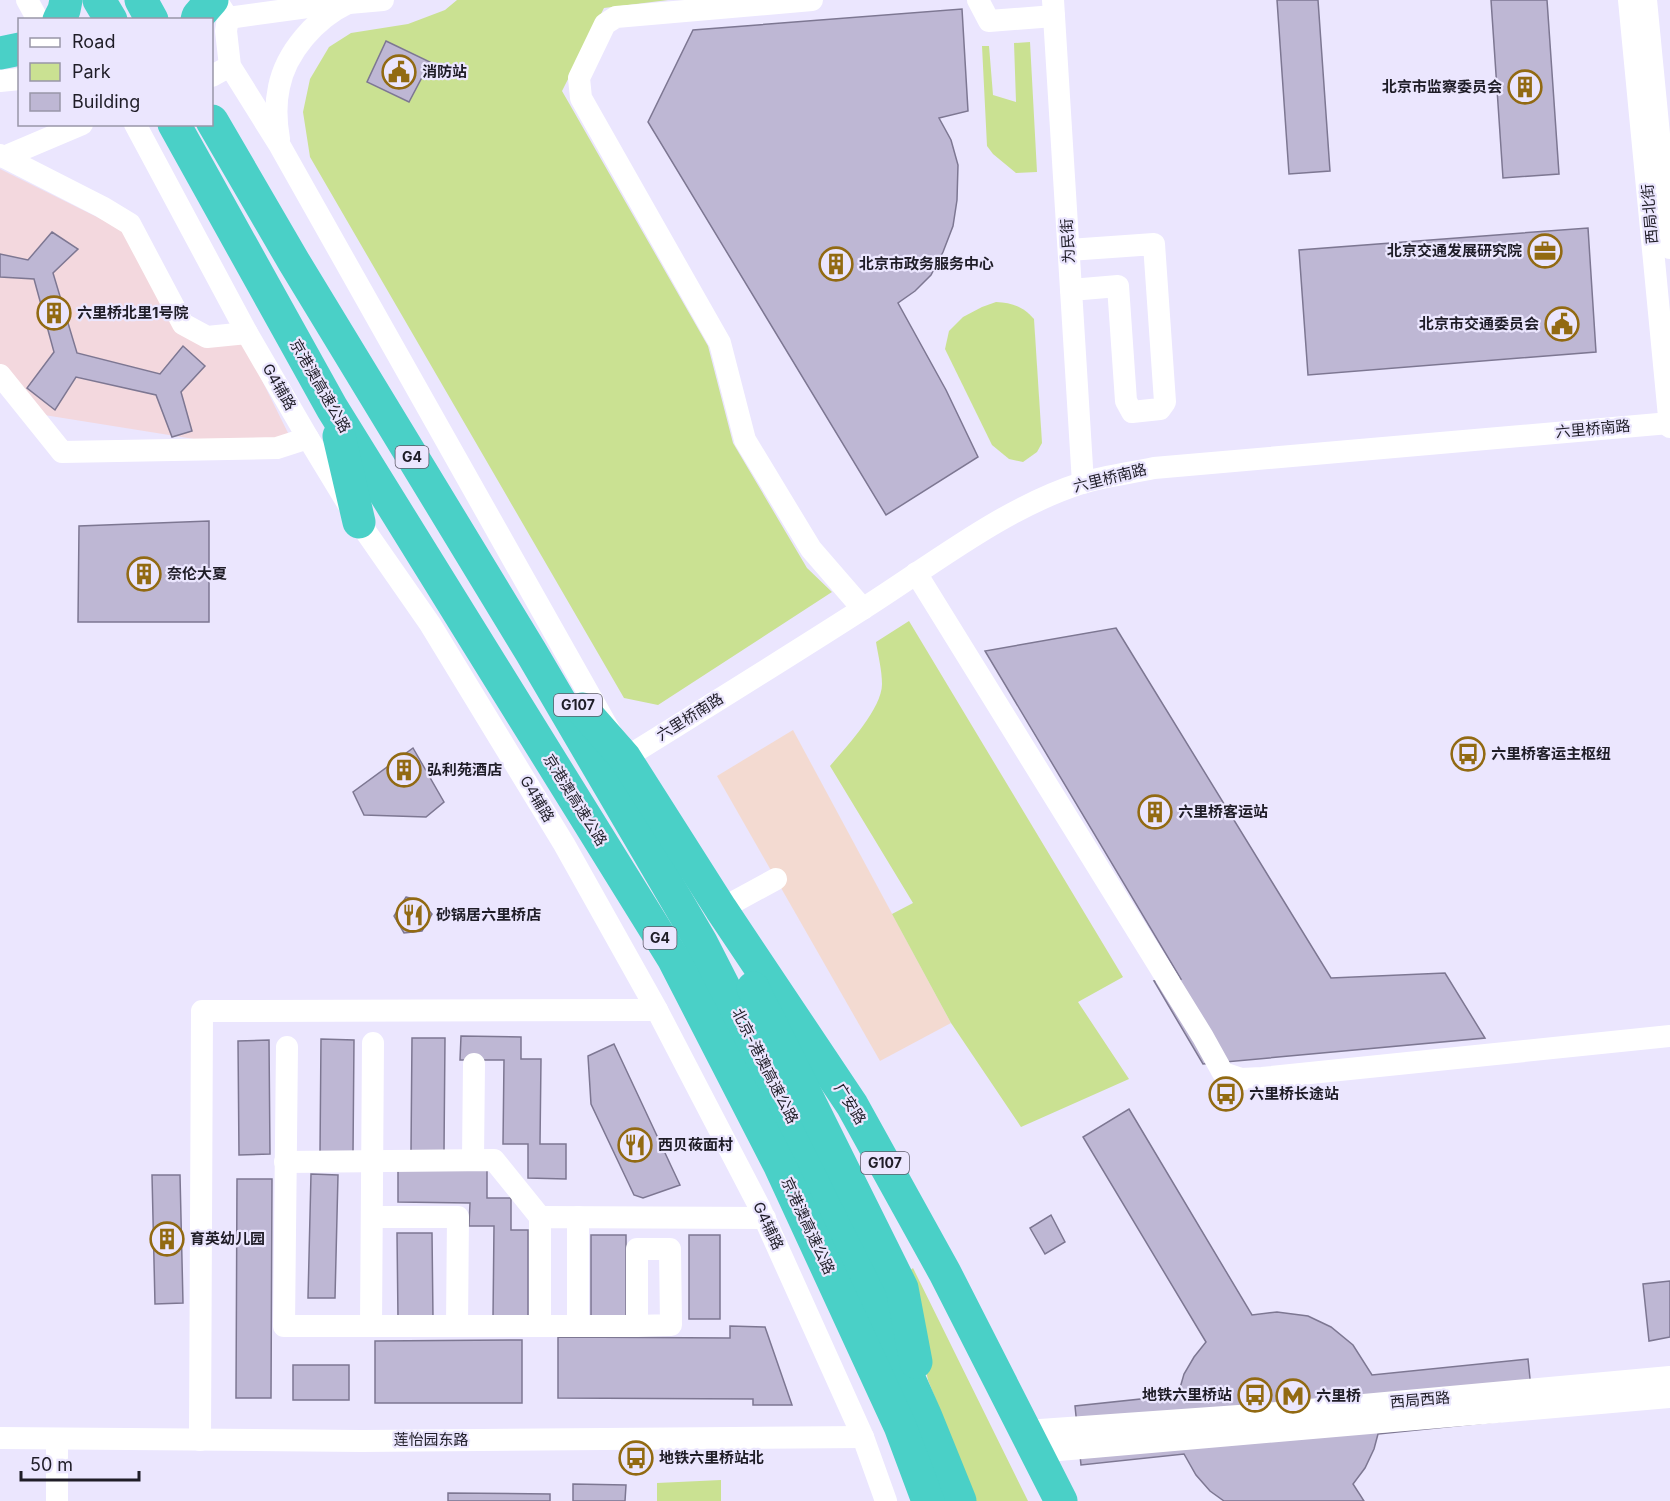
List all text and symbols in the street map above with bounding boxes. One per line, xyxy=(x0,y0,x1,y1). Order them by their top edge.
legend xyxy=(18,18,213,126)
text: Road xyxy=(72,31,115,52)
public building icon: 消防站 xyxy=(381,54,417,90)
text: Park xyxy=(72,61,111,82)
place label: 消防站 xyxy=(422,62,467,81)
building icon: 北京市监察委员会 xyxy=(1507,69,1543,105)
place label: 北京市监察委员会 xyxy=(1382,77,1502,96)
text: Building xyxy=(72,91,140,112)
street label: 西局北街 xyxy=(1637,183,1662,245)
street label: 为民街 xyxy=(1057,218,1078,264)
office icon: 北京交通发展研究院 xyxy=(1527,233,1563,269)
place label: 北京交通发展研究院 xyxy=(1387,241,1522,260)
building icon: 北京市政务服务中心 xyxy=(818,246,854,282)
place label: 北京市政务服务中心 xyxy=(859,254,994,273)
building icon: 六里桥北里1号院 xyxy=(36,295,72,331)
place label: 六里桥北里1号院 xyxy=(77,303,188,322)
public building icon: 北京市交通委员会 xyxy=(1544,306,1580,342)
place label: 北京市交通委员会 xyxy=(1419,314,1539,333)
street label: 京港澳高速公路 xyxy=(286,336,355,436)
street label: G4辅路 xyxy=(258,360,300,414)
street label: 六里桥南路 xyxy=(1555,416,1631,441)
road number: G4 xyxy=(396,446,428,468)
street label: 六里桥南路 xyxy=(1071,459,1149,496)
building icon: 奈伦大夏 xyxy=(126,556,162,592)
place label: 奈伦大夏 xyxy=(167,564,227,583)
street label: 六里桥南路 xyxy=(653,689,727,745)
road number: G107 xyxy=(554,694,602,716)
bus stop icon: 六里桥客运主枢纽 xyxy=(1450,736,1486,772)
place label: 六里桥客运主枢纽 xyxy=(1491,744,1611,763)
street label: 京港澳高速公路 xyxy=(540,750,611,849)
building icon: 弘利苑酒店 xyxy=(386,752,422,788)
place label: 弘利苑酒店 xyxy=(427,760,502,779)
street label: G4辅路 xyxy=(516,772,559,825)
building icon: 六里桥客运站 xyxy=(1137,794,1173,830)
place label: 六里桥客运站 xyxy=(1178,802,1268,821)
restaurant icon: 砂锅居六里桥店 xyxy=(395,897,431,933)
place label: 砂锅居六里桥店 xyxy=(436,905,541,924)
road number: G4 xyxy=(644,927,676,949)
street label: 北京-港澳高速公路 xyxy=(728,1005,803,1127)
bus stop icon: 六里桥长途站 xyxy=(1208,1076,1244,1112)
street label: 广安路 xyxy=(830,1080,870,1128)
place label: 六里桥长途站 xyxy=(1249,1084,1339,1103)
restaurant icon: 西贝莜面村 xyxy=(617,1127,653,1163)
place label: 西贝莜面村 xyxy=(658,1135,733,1154)
road number: G107 xyxy=(861,1152,909,1174)
street label: 京港澳高速公路 xyxy=(778,1174,839,1277)
street label: G4辅路 xyxy=(749,1199,788,1253)
building icon: 育英幼儿园 xyxy=(149,1221,185,1257)
place label: 育英幼儿园 xyxy=(190,1229,265,1248)
bus stop icon: 地铁六里桥站 xyxy=(1237,1377,1273,1413)
metro station icon: 六里桥 xyxy=(1275,1378,1311,1414)
place label: 地铁六里桥站 xyxy=(1142,1385,1232,1404)
place label: 六里桥 xyxy=(1316,1386,1361,1405)
street label: 西局西路 xyxy=(1389,1387,1451,1412)
street label: 莲怡园东路 xyxy=(393,1430,469,1449)
bus stop icon: 地铁六里桥站北 xyxy=(618,1440,654,1476)
scale bar xyxy=(21,1444,140,1482)
place label: 地铁六里桥站北 xyxy=(659,1448,764,1467)
text: 50 m xyxy=(30,1454,73,1475)

